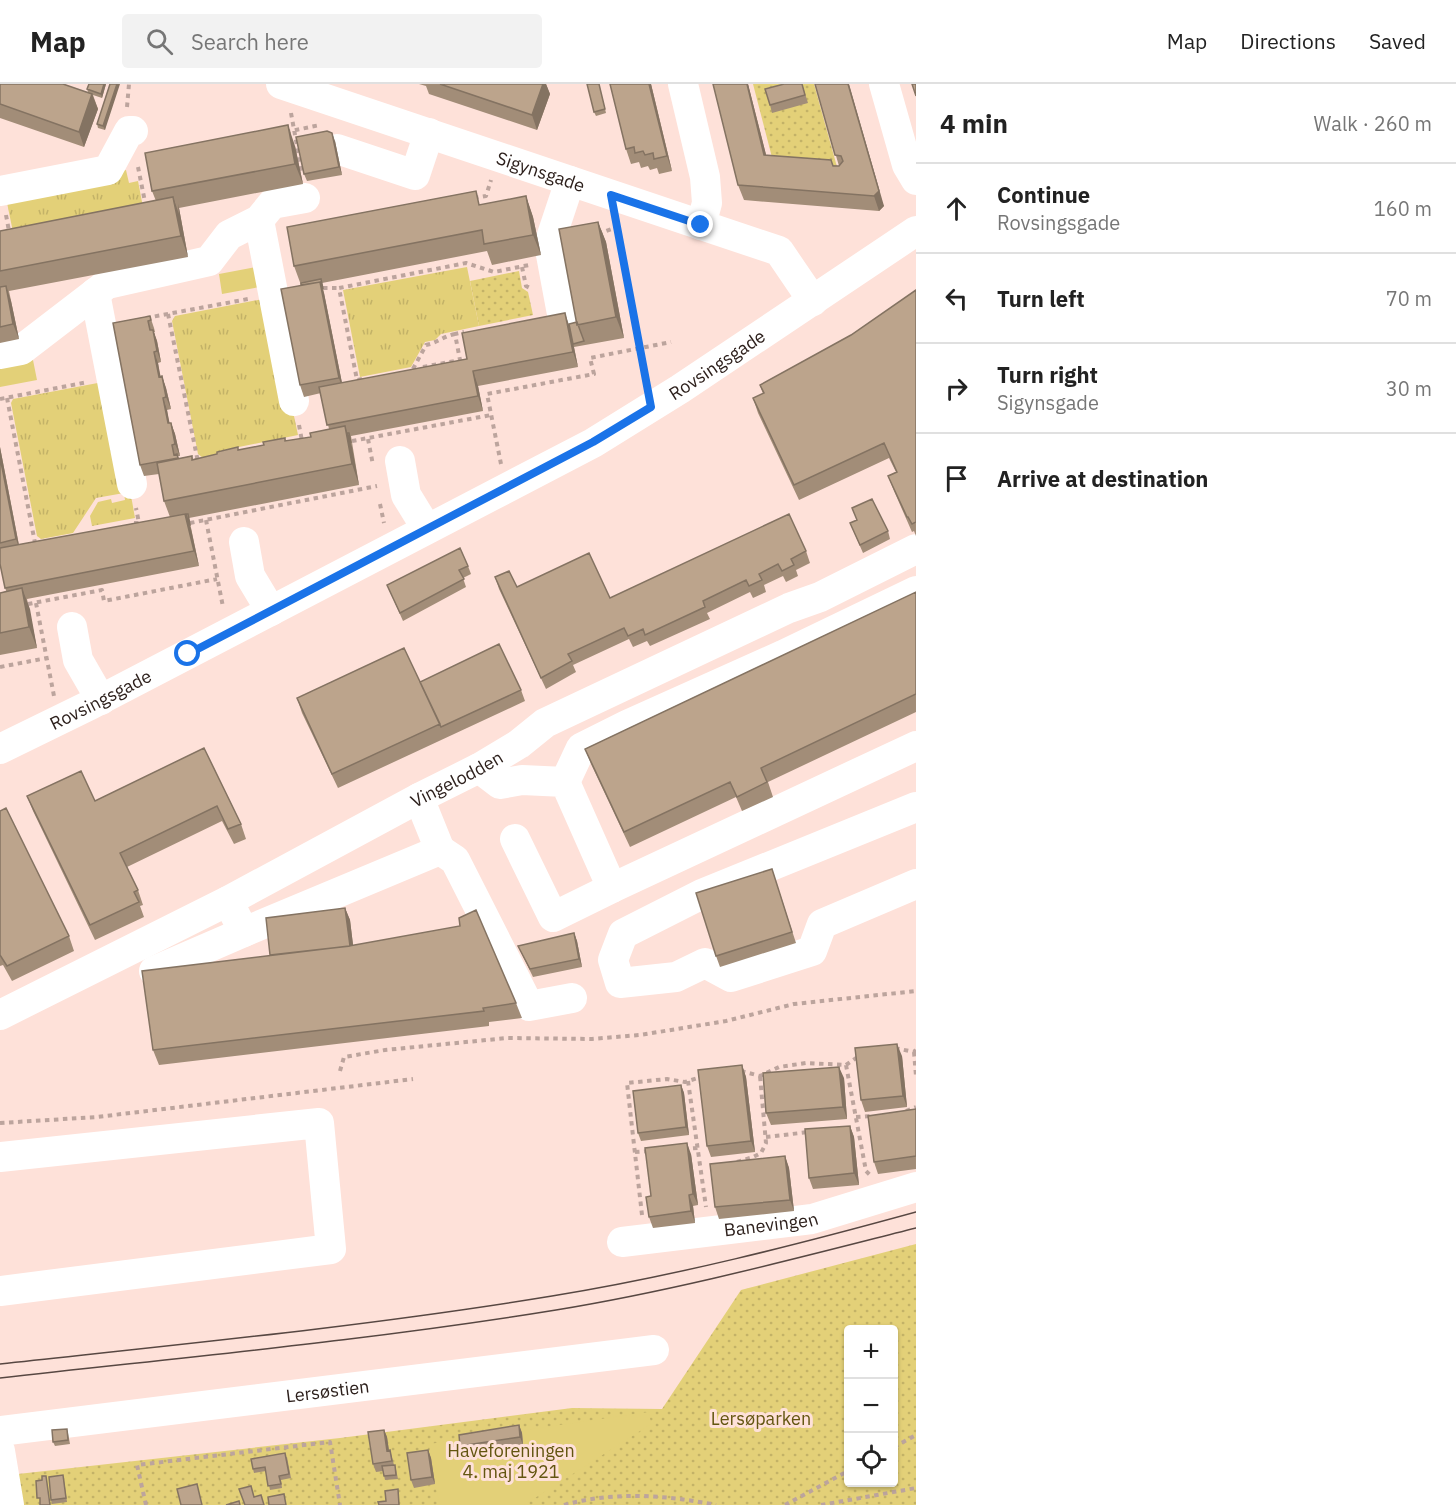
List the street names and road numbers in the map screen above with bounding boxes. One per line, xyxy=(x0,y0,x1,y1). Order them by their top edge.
street label: Sigynsgade xyxy=(494,146,588,197)
street label: Rovsingsgade xyxy=(664,324,769,405)
street label: Rovsingsgade xyxy=(46,664,155,735)
street label: Vingelodden xyxy=(406,745,507,812)
street label: Banevingen xyxy=(723,1206,821,1241)
street label: Lersøstien xyxy=(284,1374,371,1407)

